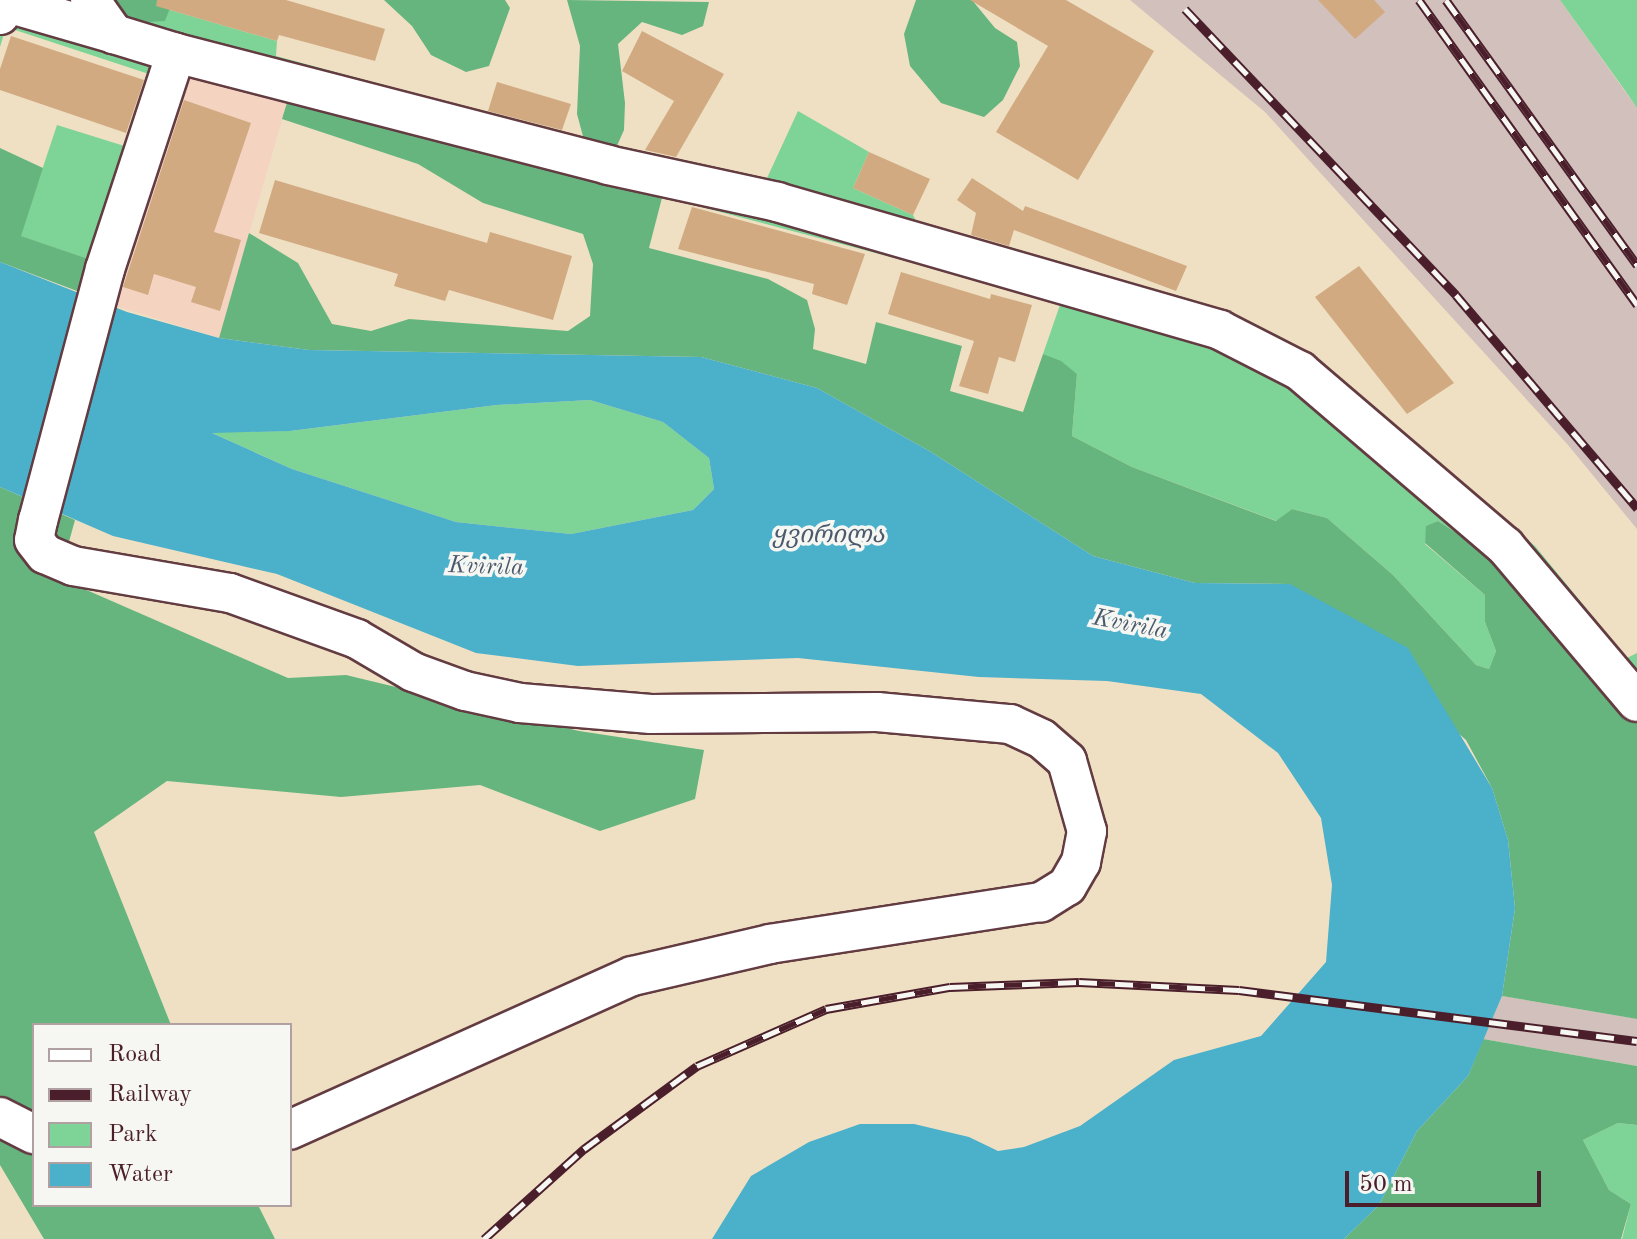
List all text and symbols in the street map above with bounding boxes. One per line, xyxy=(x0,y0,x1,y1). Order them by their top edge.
water label: ყვირილა xyxy=(772,523,884,551)
water label: Kvirila xyxy=(448,552,524,584)
water label: Kvirila xyxy=(1090,605,1170,647)
legend xyxy=(32,1023,292,1207)
text: Road xyxy=(108,1043,161,1067)
text: Railway xyxy=(108,1083,192,1107)
text: Park xyxy=(108,1123,157,1147)
scale bar xyxy=(1349,1155,1545,1205)
text: Water xyxy=(108,1163,173,1187)
text: 50 m xyxy=(1359,1173,1413,1197)

